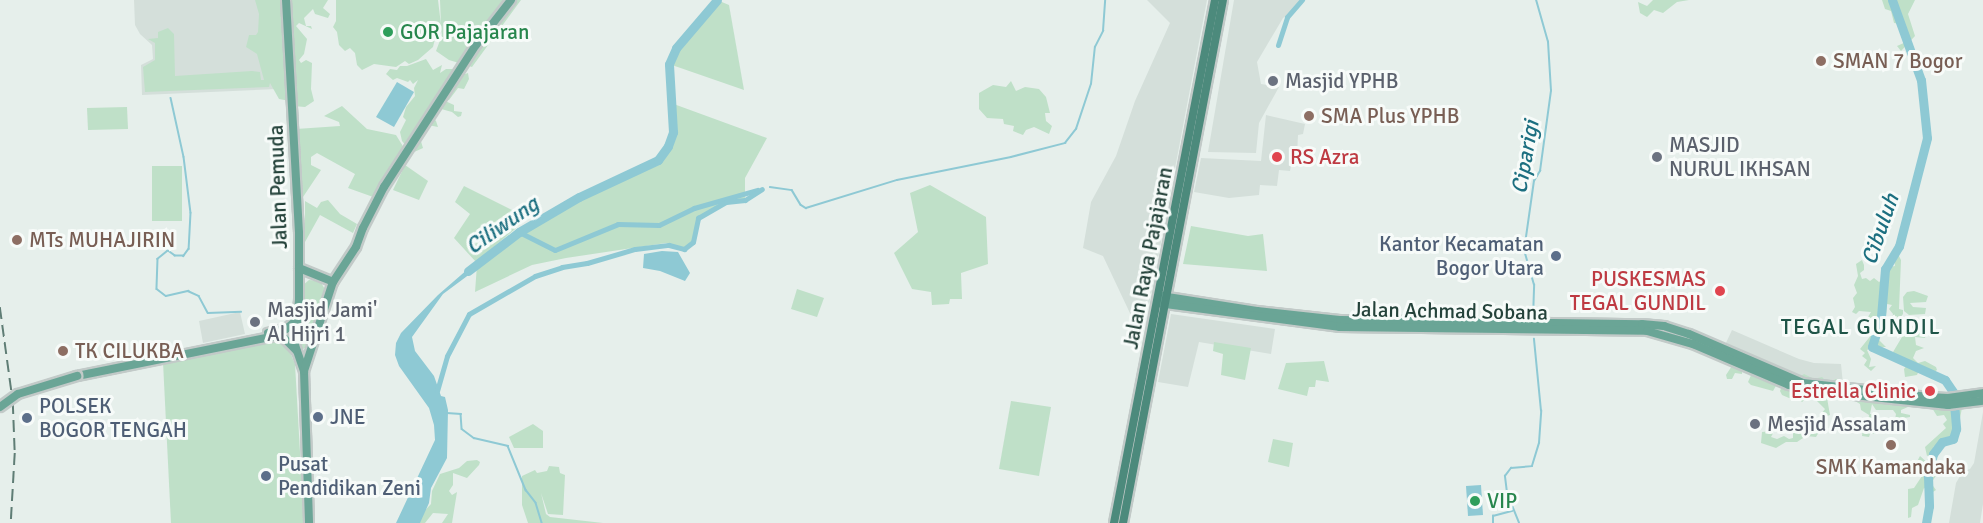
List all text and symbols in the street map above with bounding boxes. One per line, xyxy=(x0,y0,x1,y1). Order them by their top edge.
place label: GOR Pajajaran xyxy=(400,19,529,45)
marker: GOR Pajajaran xyxy=(381,25,395,39)
place label: SMAN 7 Bogor xyxy=(1833,48,1962,74)
marker: SMAN 7 Bogor xyxy=(1814,54,1828,68)
place label: Masjid YPHB xyxy=(1285,68,1398,94)
marker: Masjid YPHB xyxy=(1266,74,1280,88)
place label: SMA Plus YPHB xyxy=(1321,103,1459,129)
marker: SMA Plus YPHB xyxy=(1302,109,1316,123)
water label: Ciparigi xyxy=(1506,118,1544,196)
street label: Jalan Pemuda xyxy=(263,124,293,250)
place label: MASJID NURUL IKHSAN xyxy=(1669,132,1811,182)
place label: RS Azra xyxy=(1290,144,1359,170)
marker: RS Azra xyxy=(1268,148,1286,166)
marker: MASJID NURUL IKHSAN xyxy=(1650,150,1664,164)
street label: Jalan Raya Pajajaran xyxy=(1118,165,1178,351)
water label: Ciliwung xyxy=(460,190,544,260)
water label: Cibuluh xyxy=(1856,190,1904,268)
place label: MTs MUHAJIRIN xyxy=(29,227,175,253)
place label: Kantor Kecamatan Bogor Utara xyxy=(1379,231,1544,281)
marker: MTs MUHAJIRIN xyxy=(10,233,24,247)
marker: Kantor Kecamatan Bogor Utara xyxy=(1549,249,1563,263)
place label: PUSKESMAS TEGAL GUNDIL xyxy=(1570,266,1706,316)
marker: PUSKESMAS TEGAL GUNDIL xyxy=(1711,282,1729,300)
place label: Masjid Jami' Al Hijri 1 xyxy=(267,297,377,347)
street label: Jalan Achmad Sobana xyxy=(1352,297,1548,325)
district label: TEGAL GUNDIL xyxy=(1781,314,1941,340)
marker: Masjid Jami' Al Hijri 1 xyxy=(248,315,262,329)
place label: TK CILUKBA xyxy=(75,338,184,364)
marker: TK CILUKBA xyxy=(56,344,70,358)
place label: Estrella Clinic xyxy=(1791,378,1916,404)
marker: Estrella Clinic xyxy=(1921,382,1939,400)
place label: POLSEK BOGOR TENGAH xyxy=(39,393,187,443)
place label: JNE xyxy=(330,404,366,430)
marker: JNE xyxy=(311,410,325,424)
marker: POLSEK BOGOR TENGAH xyxy=(20,411,34,425)
place label: Mesjid Assalam xyxy=(1767,411,1906,437)
marker: Mesjid Assalam xyxy=(1748,417,1762,431)
marker: SMK Kamandaka xyxy=(1884,438,1898,452)
place label: Pusat Pendidikan Zeni xyxy=(278,451,421,501)
place label: SMK Kamandaka xyxy=(1816,454,1966,480)
marker: Pusat Pendidikan Zeni xyxy=(259,469,273,483)
place label: VIP xyxy=(1487,488,1517,514)
marker: VIP xyxy=(1468,494,1482,508)

